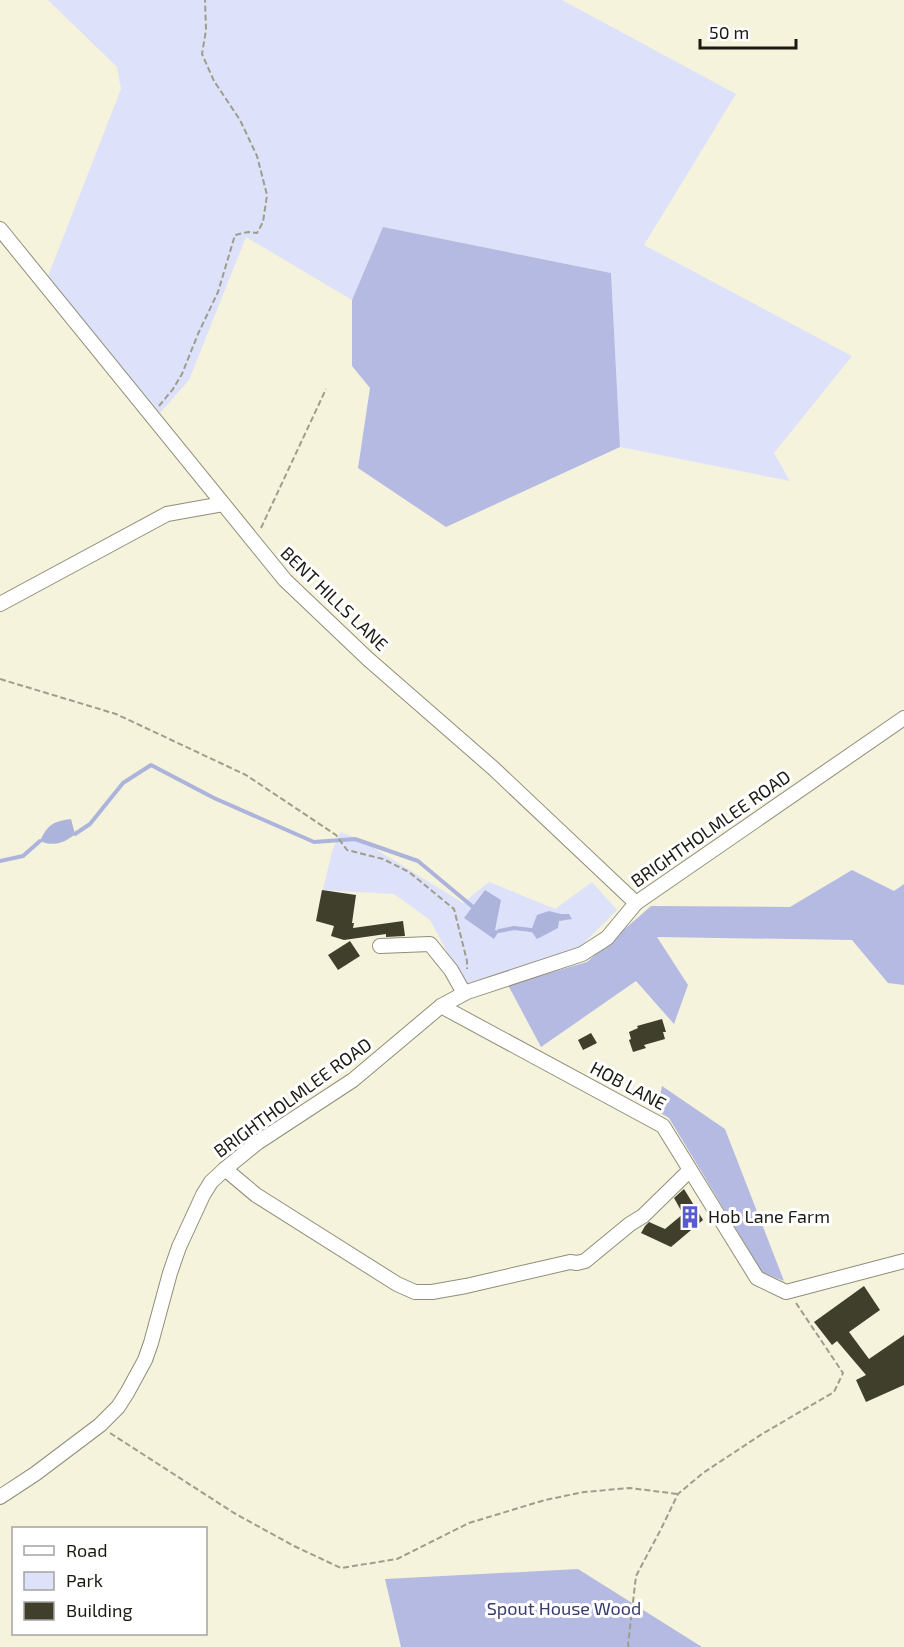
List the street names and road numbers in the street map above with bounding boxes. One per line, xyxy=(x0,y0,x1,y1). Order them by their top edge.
street label: BENT HILLS LANE xyxy=(276,542,393,655)
street label: BRIGHTHOLMLEE ROAD xyxy=(626,765,794,892)
street label: BRIGHTHOLMLEE ROAD xyxy=(209,1033,376,1162)
street label: HOB LANE xyxy=(587,1056,670,1114)

